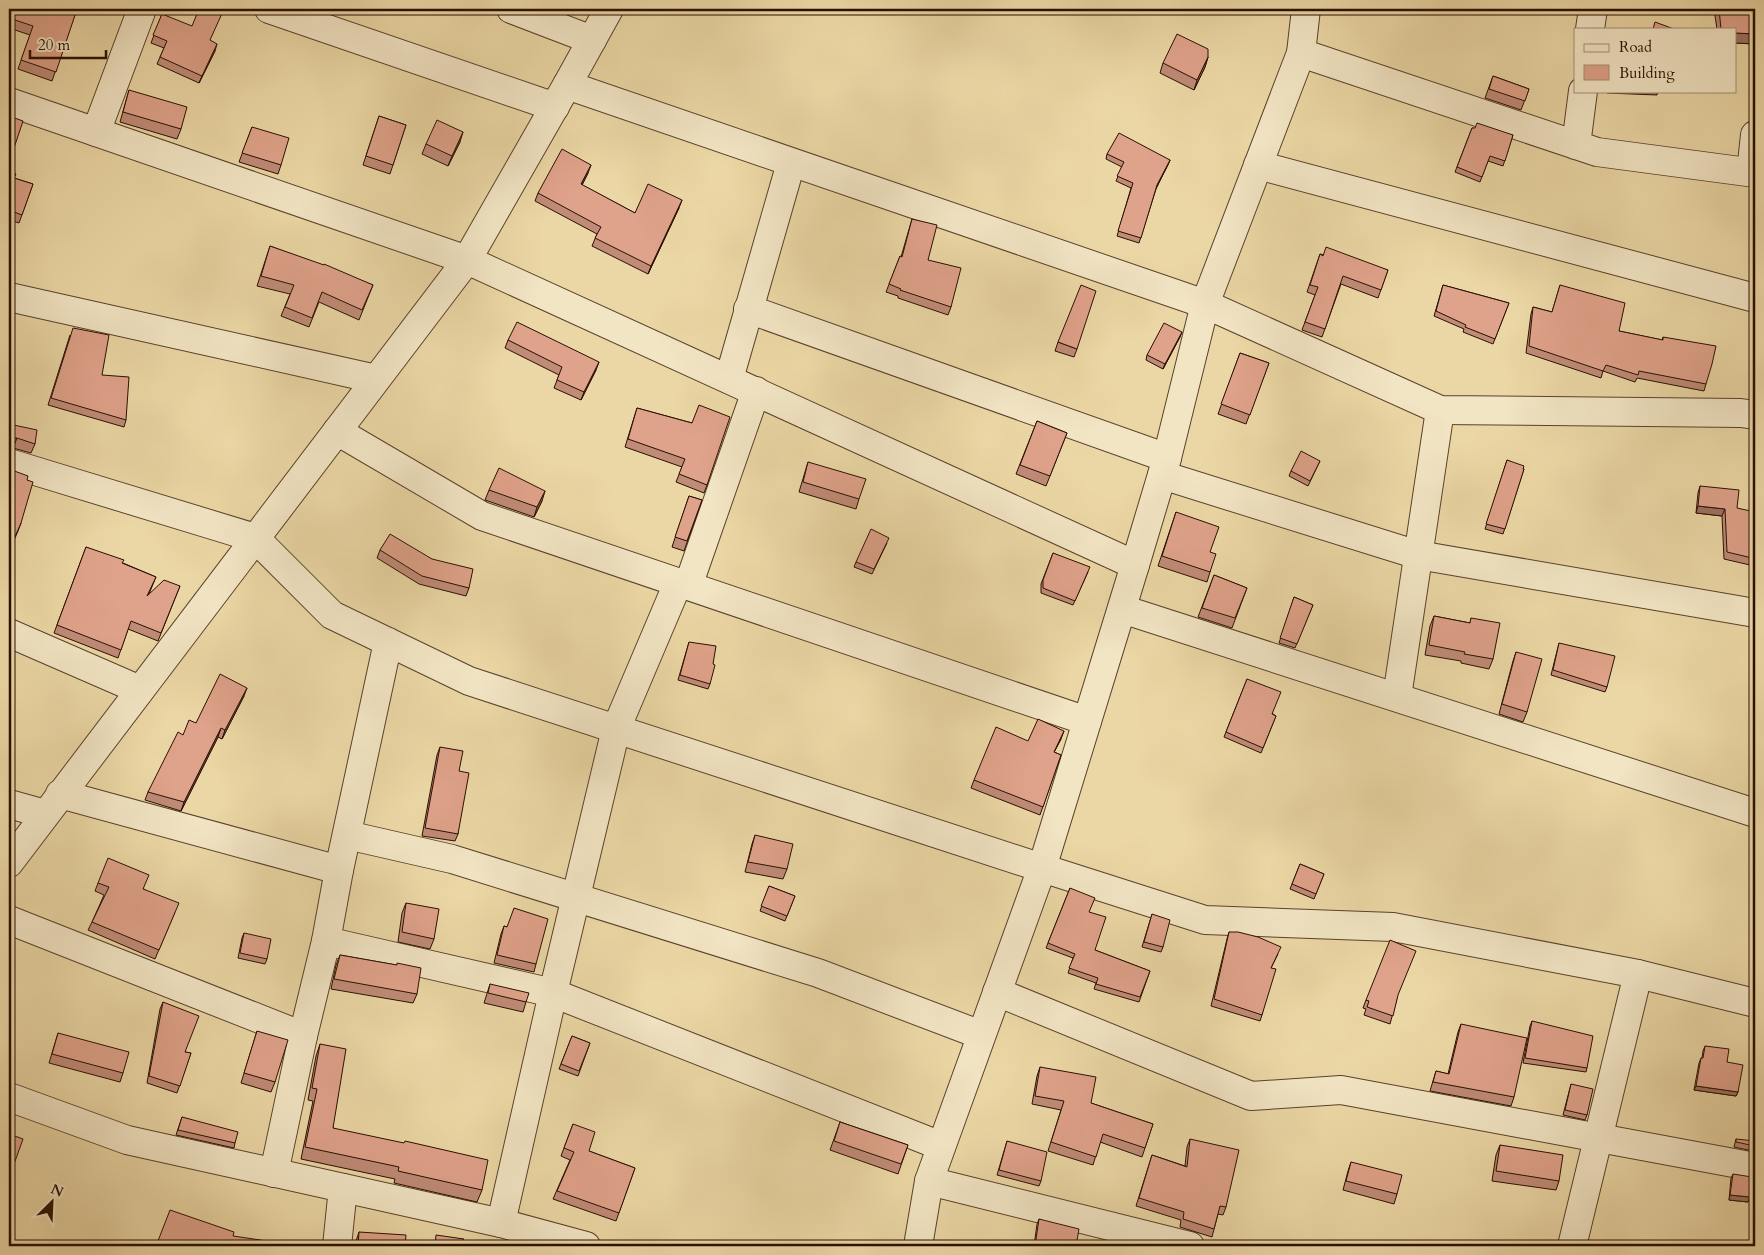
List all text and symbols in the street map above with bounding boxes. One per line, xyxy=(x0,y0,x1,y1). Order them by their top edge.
scale bar xyxy=(30,28,106,60)
legend xyxy=(1574,28,1736,92)
text: 20 m xyxy=(38,35,70,55)
text: Road xyxy=(1619,37,1652,57)
text: Building xyxy=(1619,63,1675,83)
north arrow xyxy=(28,1178,78,1228)
text: N xyxy=(48,1179,67,1202)

